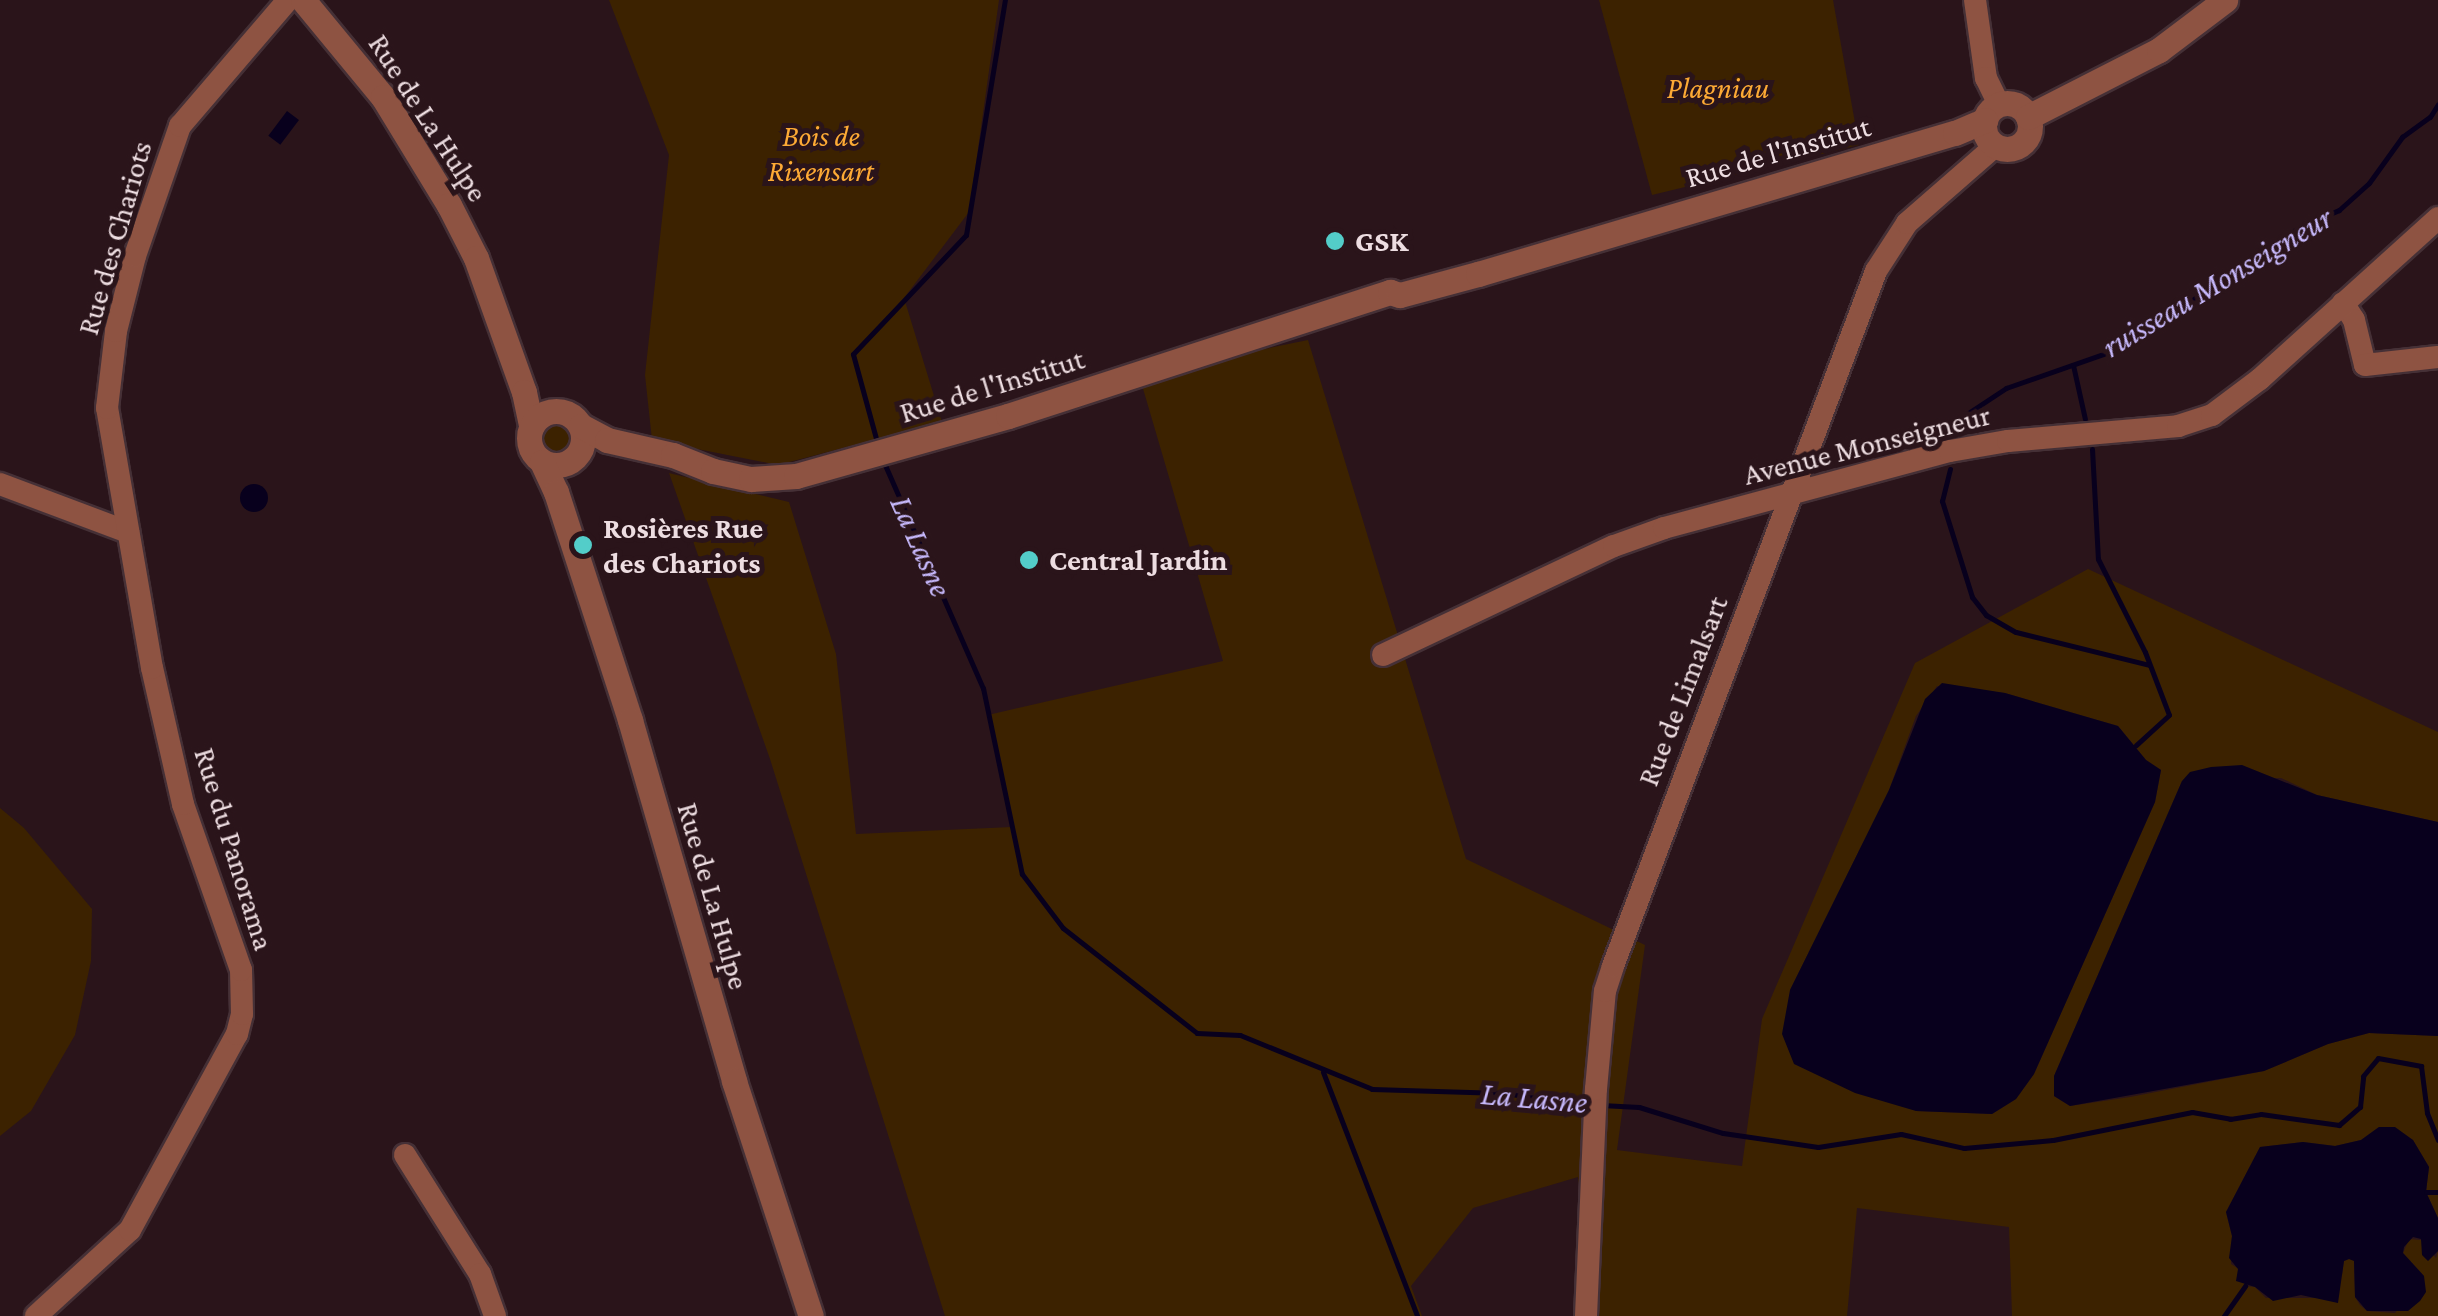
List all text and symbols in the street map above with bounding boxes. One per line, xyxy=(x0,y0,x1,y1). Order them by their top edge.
street label: Rue de La Hulpe xyxy=(360,27,496,209)
park label: Plagniau xyxy=(1667,70,1769,106)
street label: Rue de l'Institut xyxy=(1681,108,1875,196)
park label: Bois de Rixensart xyxy=(768,118,874,188)
street label: Rue des Chariots xyxy=(70,137,160,339)
water label: ruisseau Monseigneur xyxy=(2095,198,2339,366)
place label: GSK xyxy=(1355,223,1408,259)
marker: GSK xyxy=(1324,230,1346,252)
street label: Rue de l'Institut xyxy=(895,341,1089,431)
street label: Avenue Monseigneur xyxy=(1740,397,1994,493)
water label: La Lasne xyxy=(882,490,960,602)
place label: Rosières Rue des Chariots xyxy=(603,510,763,580)
marker: Rosières Rue des Chariots xyxy=(572,534,594,556)
place label: Central Jardin xyxy=(1049,542,1228,578)
marker: Central Jardin xyxy=(1018,549,1040,571)
street label: Rue de Limalsart xyxy=(1630,591,1736,791)
street label: Rue du Panorama xyxy=(186,743,282,955)
street label: Rue de La Hulpe xyxy=(669,799,757,993)
water label: La Lasne xyxy=(1479,1074,1589,1122)

